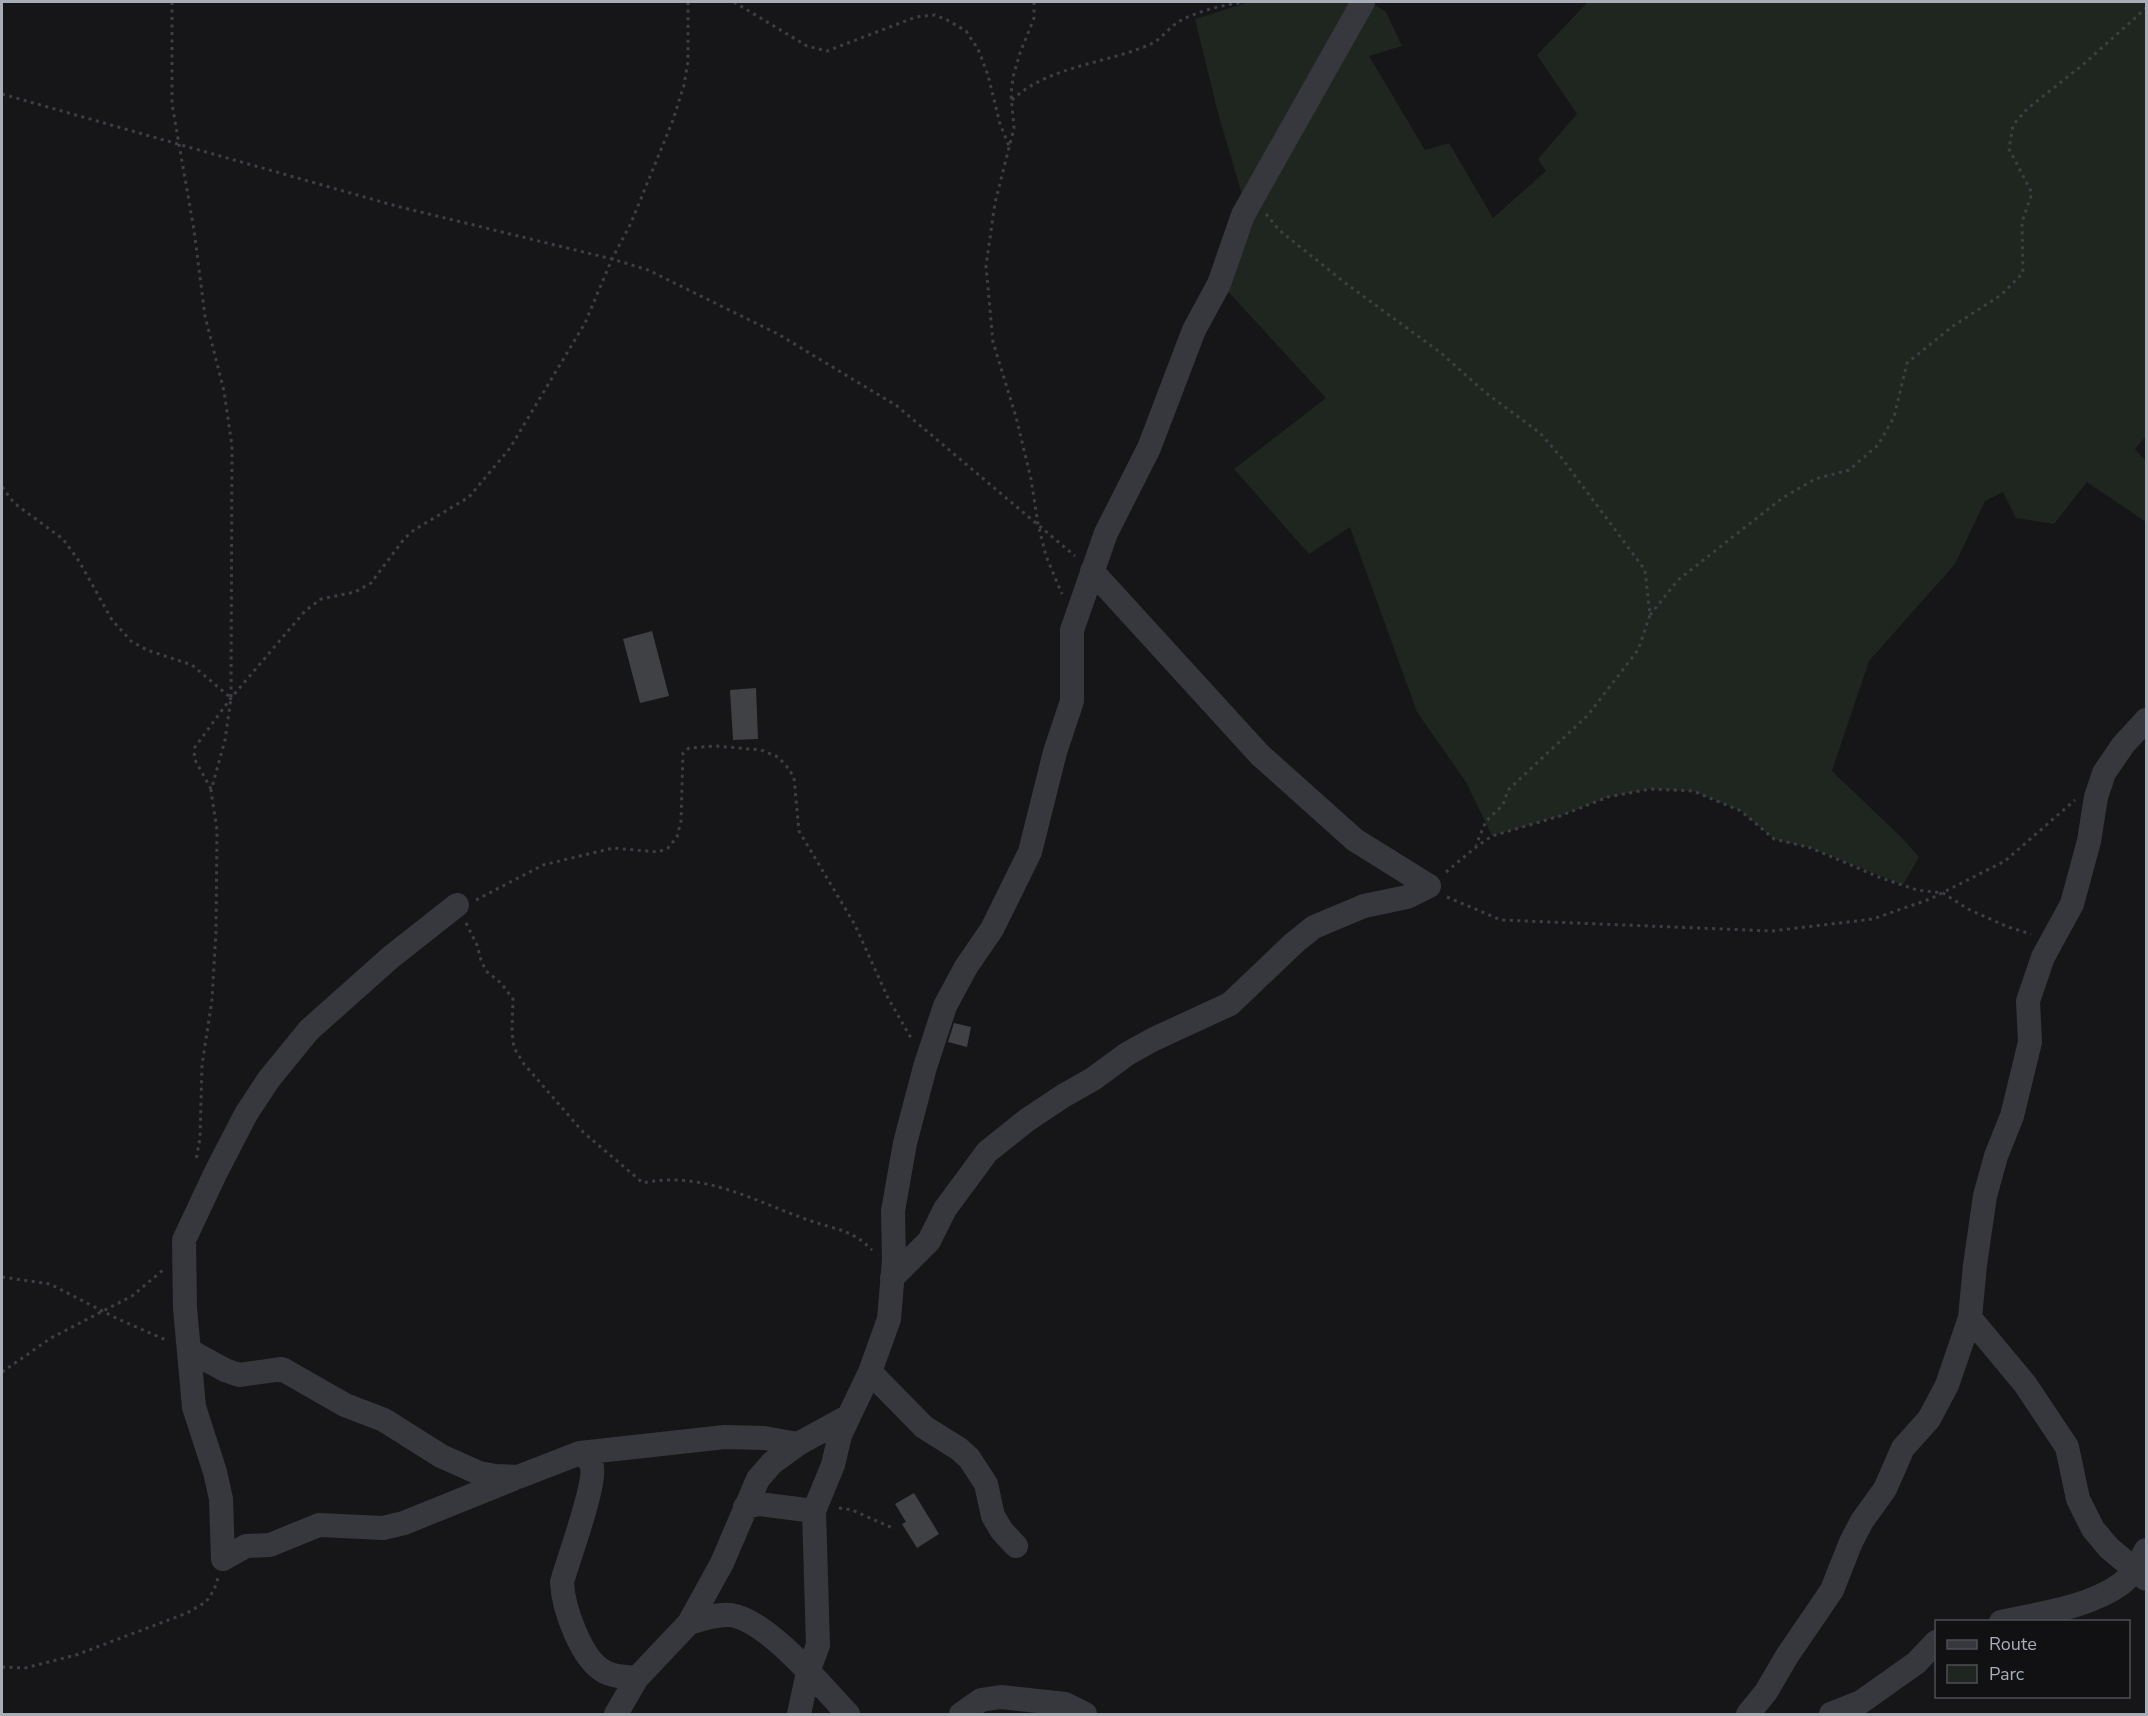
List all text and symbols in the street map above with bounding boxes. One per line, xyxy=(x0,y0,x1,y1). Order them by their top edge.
legend xyxy=(1935,1620,2130,1698)
text: Route xyxy=(1989,1632,2037,1656)
text: Parc xyxy=(1989,1662,2024,1686)

